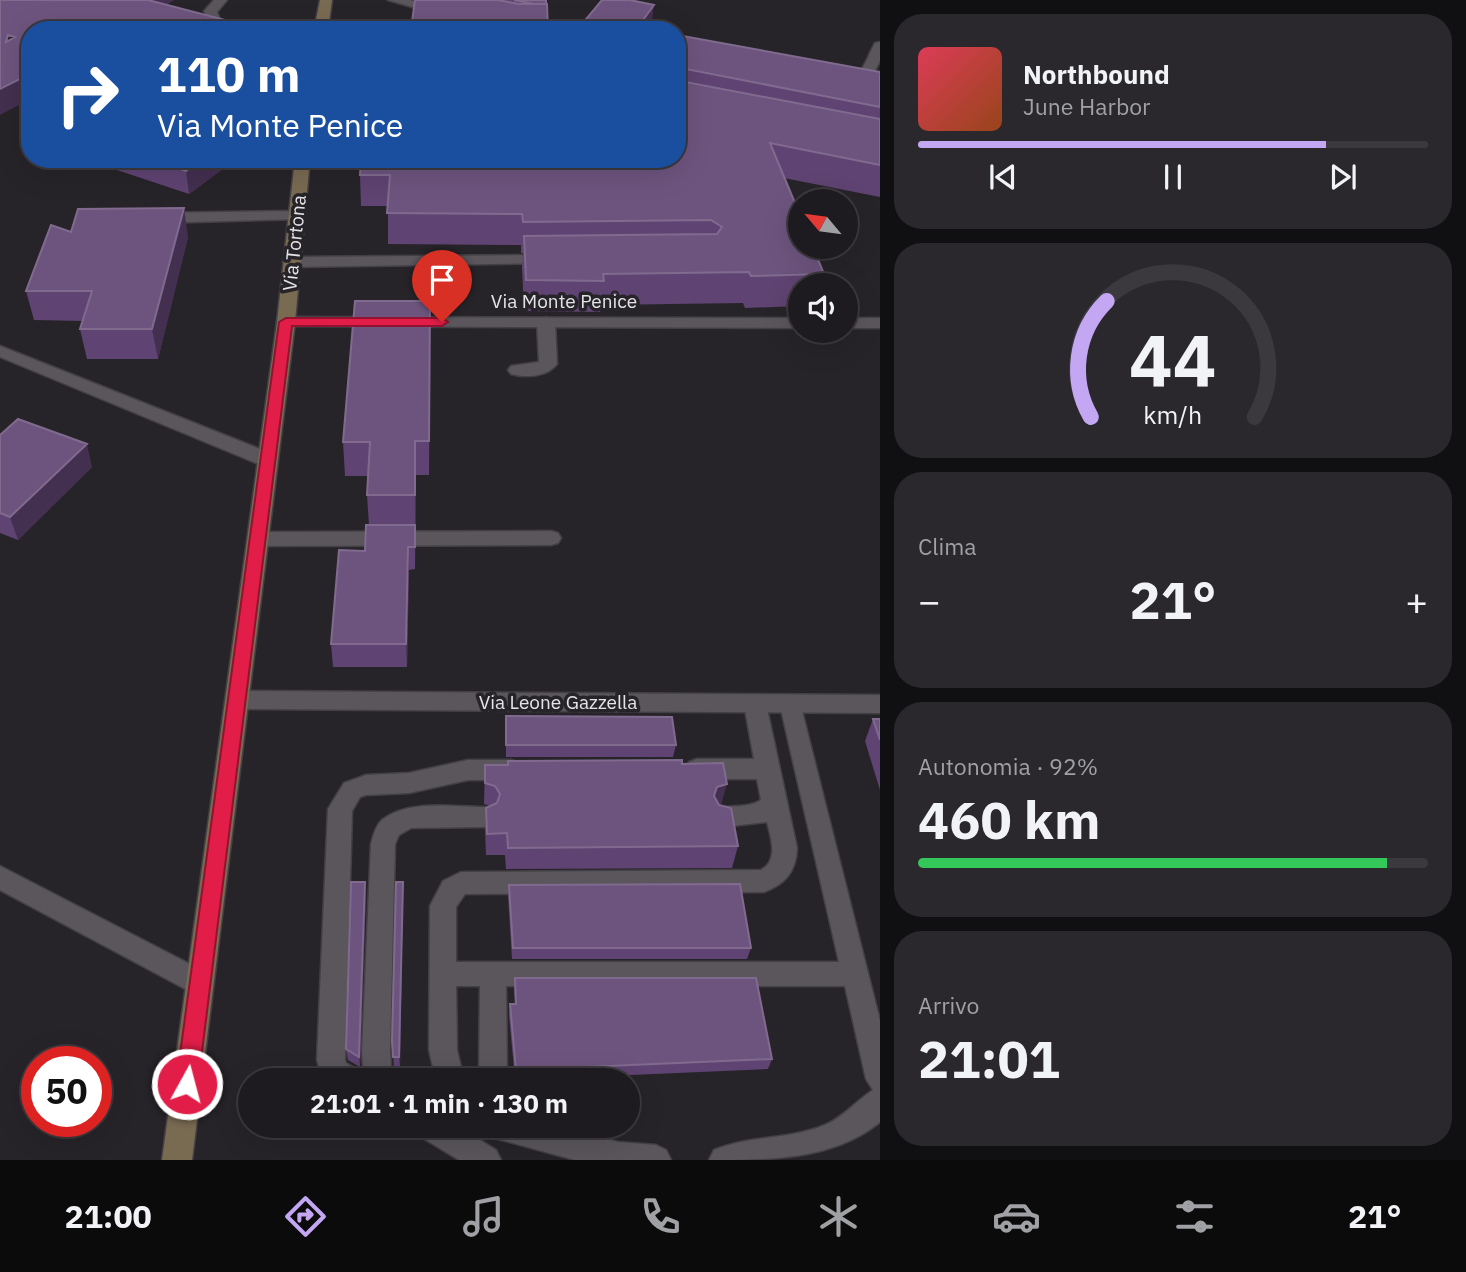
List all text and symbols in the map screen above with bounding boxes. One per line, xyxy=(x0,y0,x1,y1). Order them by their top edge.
text: 110 m xyxy=(157,42,301,105)
icon: right xyxy=(42,49,133,140)
text: Northbound xyxy=(1023,57,1170,91)
text: June Harbor xyxy=(1023,91,1151,121)
text: Via Monte Penice xyxy=(157,104,403,146)
icon: previous xyxy=(984,158,1022,196)
icon: pause xyxy=(1154,158,1192,196)
icon: next xyxy=(1324,158,1362,196)
north arrow xyxy=(788,189,858,259)
map controls xyxy=(788,189,858,343)
street label: Via Tortona xyxy=(277,194,311,292)
pin xyxy=(412,250,472,322)
icon: arrive xyxy=(423,261,461,299)
button: sound xyxy=(788,273,858,343)
street label: Via Monte Penice xyxy=(491,289,637,313)
text: 44 xyxy=(1129,312,1217,407)
text: km/h xyxy=(1144,398,1202,431)
text: Clima xyxy=(918,531,977,561)
text: 21° xyxy=(1130,566,1216,633)
text: − xyxy=(918,576,941,625)
text: + xyxy=(1405,576,1428,625)
street label: Via Leone Gazzella xyxy=(479,690,637,714)
text: Autonomia · 92% xyxy=(918,751,1098,781)
text: 460 km xyxy=(918,786,1100,853)
text: Arrivo xyxy=(918,990,979,1020)
text: 21:01 xyxy=(918,1025,1060,1092)
speed limit sign: 50 xyxy=(21,1046,112,1137)
position arrow xyxy=(150,1047,224,1121)
text: 21:01 · 1 min · 130 m xyxy=(310,1086,568,1120)
icon: directions xyxy=(281,1192,330,1241)
icon: music xyxy=(459,1192,508,1241)
icon: phone xyxy=(636,1192,685,1241)
icon: climate xyxy=(814,1192,863,1241)
icon: car xyxy=(992,1192,1041,1241)
icon: filters xyxy=(1170,1192,1219,1241)
text: 21:00 xyxy=(64,1195,152,1237)
text: 21° xyxy=(1348,1195,1402,1237)

